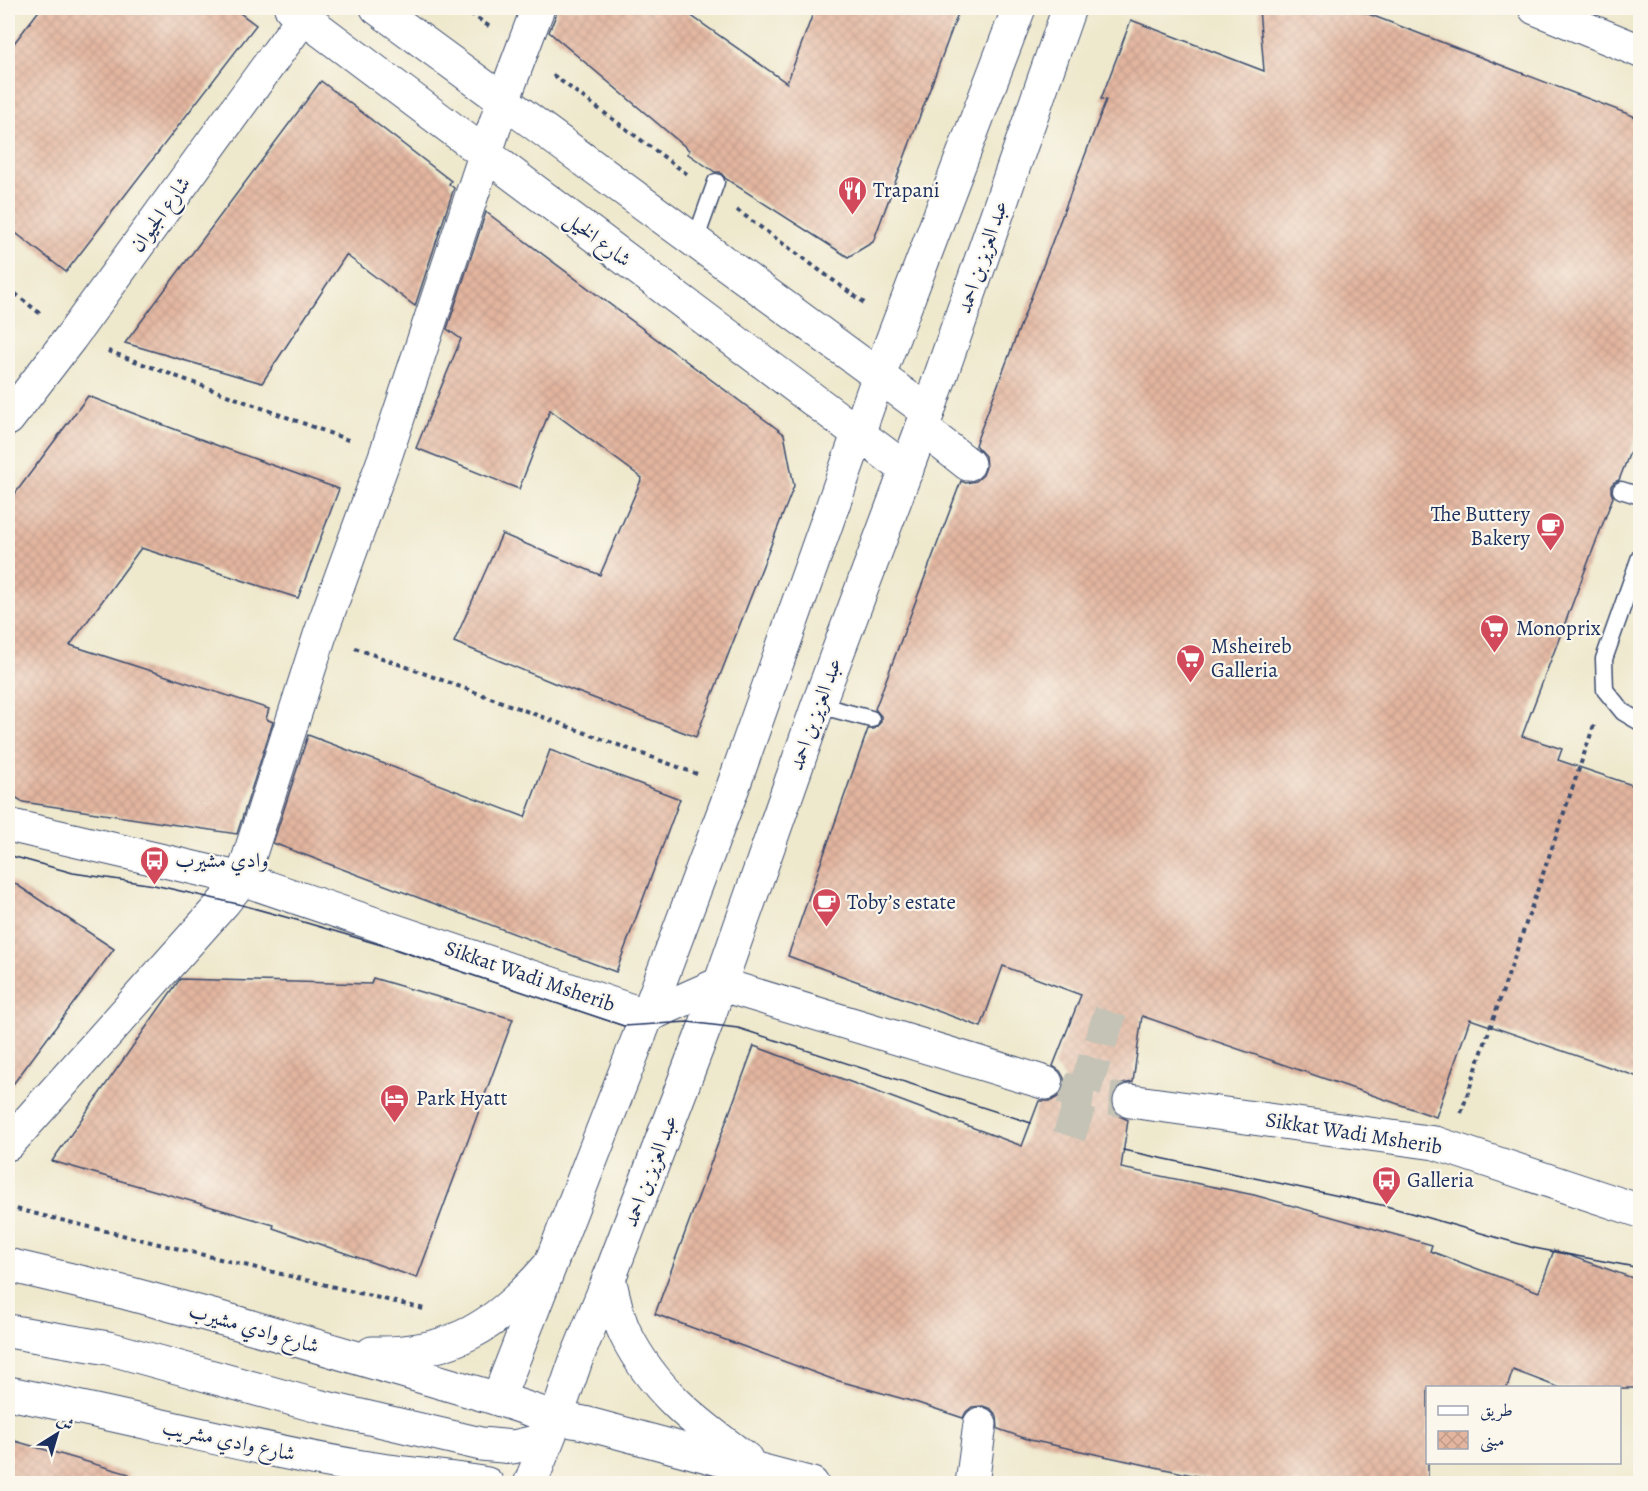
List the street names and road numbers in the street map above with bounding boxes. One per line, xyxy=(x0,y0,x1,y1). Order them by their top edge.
street label: شارع الجيوان xyxy=(123,170,200,260)
street label: عبد العزيز بن احمد xyxy=(950,197,1014,317)
street label: شارع الخيل xyxy=(556,205,637,277)
street label: عبد العزيز بن احمد xyxy=(782,654,848,774)
street label: Sikkat Wadi Msherib xyxy=(441,934,619,1018)
street label: Sikkat Wadi Msherib xyxy=(1264,1105,1444,1161)
street label: عبد العزيز بن احمد xyxy=(616,1111,684,1231)
street label: شارع وادي مشيرب xyxy=(184,1296,322,1364)
street label: شارع وادي مشريب xyxy=(159,1412,298,1472)

